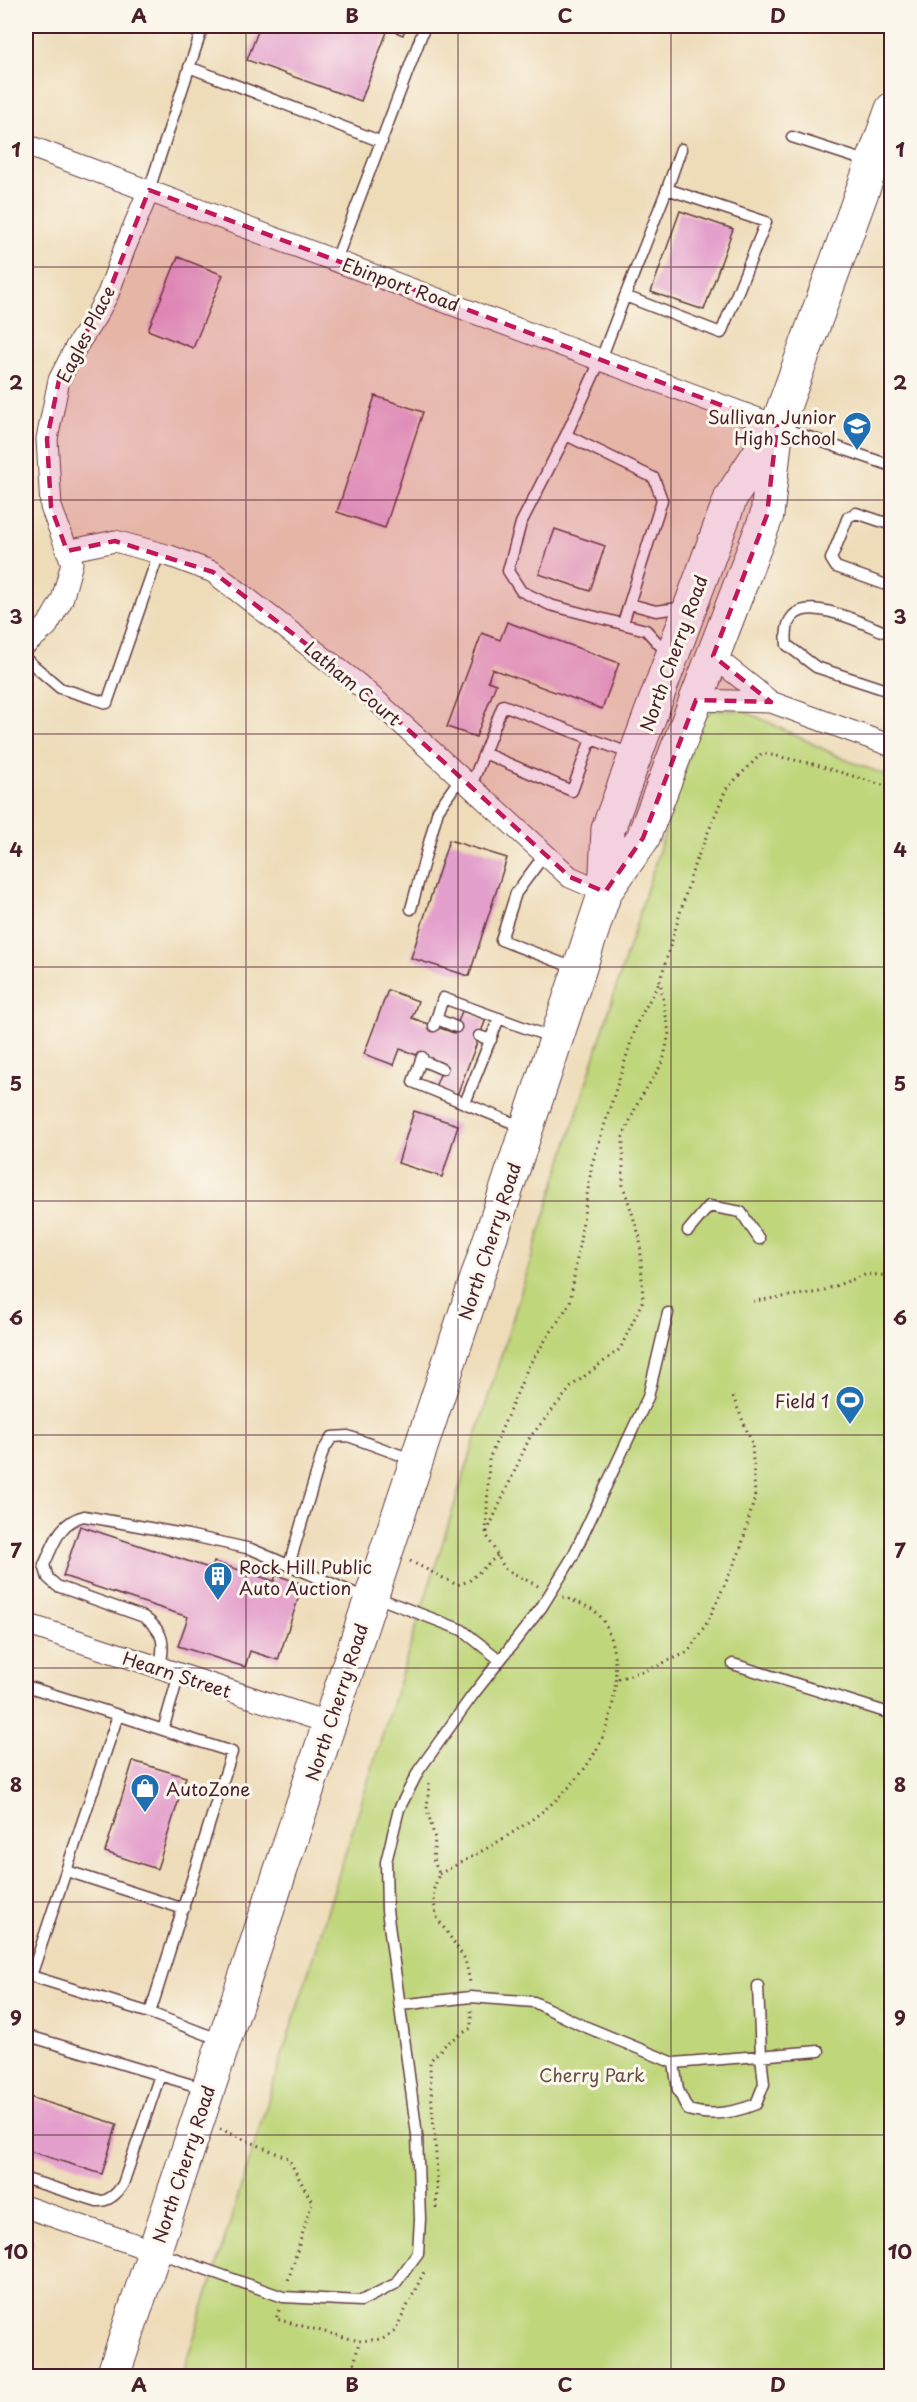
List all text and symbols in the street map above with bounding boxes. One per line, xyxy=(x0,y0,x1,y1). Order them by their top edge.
text: A xyxy=(131,0,147,30)
text: B xyxy=(345,0,359,30)
text: C xyxy=(557,0,573,30)
text: D xyxy=(770,0,786,30)
text: 1 xyxy=(11,134,21,164)
text: 1 xyxy=(895,134,905,164)
street label: Ebinport Road xyxy=(339,250,463,318)
street label: Eagles Place xyxy=(49,281,121,387)
text: 2 xyxy=(9,367,23,397)
text: 2 xyxy=(893,367,907,397)
place label: Sullivan Junior High School xyxy=(707,403,837,451)
school or university icon: Sullivan Junior High School xyxy=(841,410,873,452)
street label: North Cherry Road xyxy=(632,571,714,735)
text: 3 xyxy=(9,601,23,631)
text: 3 xyxy=(893,601,907,631)
street label: Latham Court xyxy=(299,634,407,732)
text: 4 xyxy=(9,834,23,864)
text: 4 xyxy=(893,834,907,864)
text: 5 xyxy=(10,1068,22,1098)
text: 5 xyxy=(894,1068,906,1098)
street label: North Cherry Road xyxy=(451,1159,527,1323)
text: 6 xyxy=(9,1302,23,1332)
text: 6 xyxy=(893,1302,907,1332)
sports icon: Field 1 xyxy=(834,1384,866,1426)
place label: Field 1 xyxy=(775,1387,829,1414)
text: 7 xyxy=(10,1535,22,1565)
text: 7 xyxy=(894,1535,906,1565)
place label: Rock Hill Public Auto Auction xyxy=(239,1553,372,1601)
building icon: Rock Hill Public Auto Auction xyxy=(202,1560,234,1602)
street label: North Cherry Road xyxy=(298,1620,374,1784)
street label: Hearn Street xyxy=(119,1644,235,1704)
text: 8 xyxy=(10,1769,22,1799)
text: 8 xyxy=(894,1769,906,1799)
shop icon: AutoZone xyxy=(129,1772,161,1814)
place label: AutoZone xyxy=(166,1775,250,1802)
text: 9 xyxy=(10,2002,22,2032)
text: 9 xyxy=(894,2002,906,2032)
park label: Cherry Park xyxy=(539,2061,645,2088)
street label: North Cherry Road xyxy=(145,2082,221,2246)
text: 10 xyxy=(4,2236,28,2266)
text: 10 xyxy=(888,2236,912,2266)
text: A xyxy=(131,2369,147,2399)
text: B xyxy=(345,2369,359,2399)
text: C xyxy=(557,2369,573,2399)
text: D xyxy=(770,2369,786,2399)

